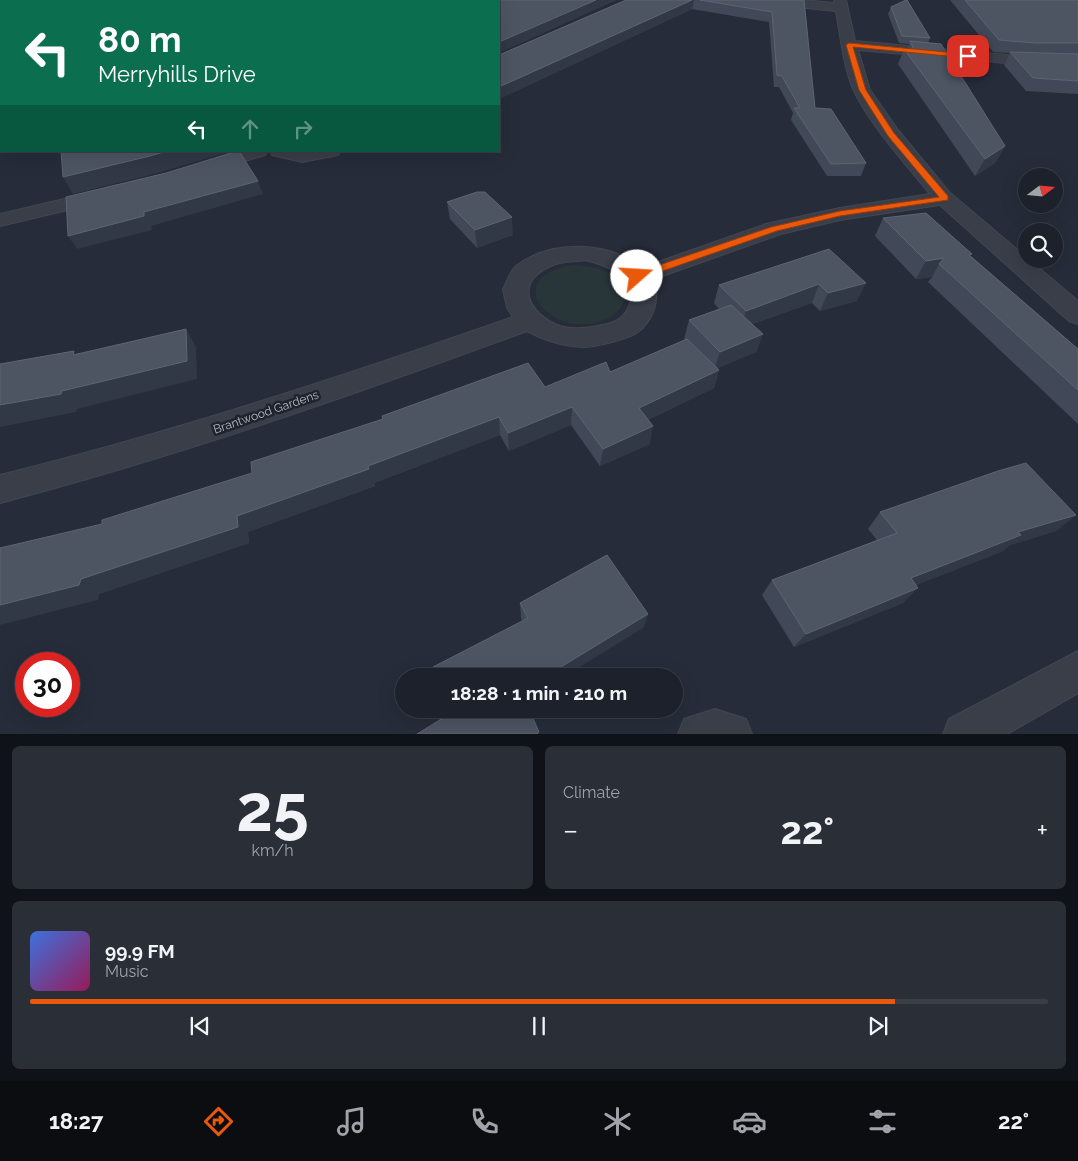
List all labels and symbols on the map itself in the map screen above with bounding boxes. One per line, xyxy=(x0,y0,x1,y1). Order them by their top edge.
pin xyxy=(947,35,989,77)
north arrow xyxy=(1018,168,1062,212)
position arrow xyxy=(610,249,662,301)
street label: Brantwood Gardens xyxy=(211,387,321,437)
speed limit sign: 30 xyxy=(15,652,80,717)

